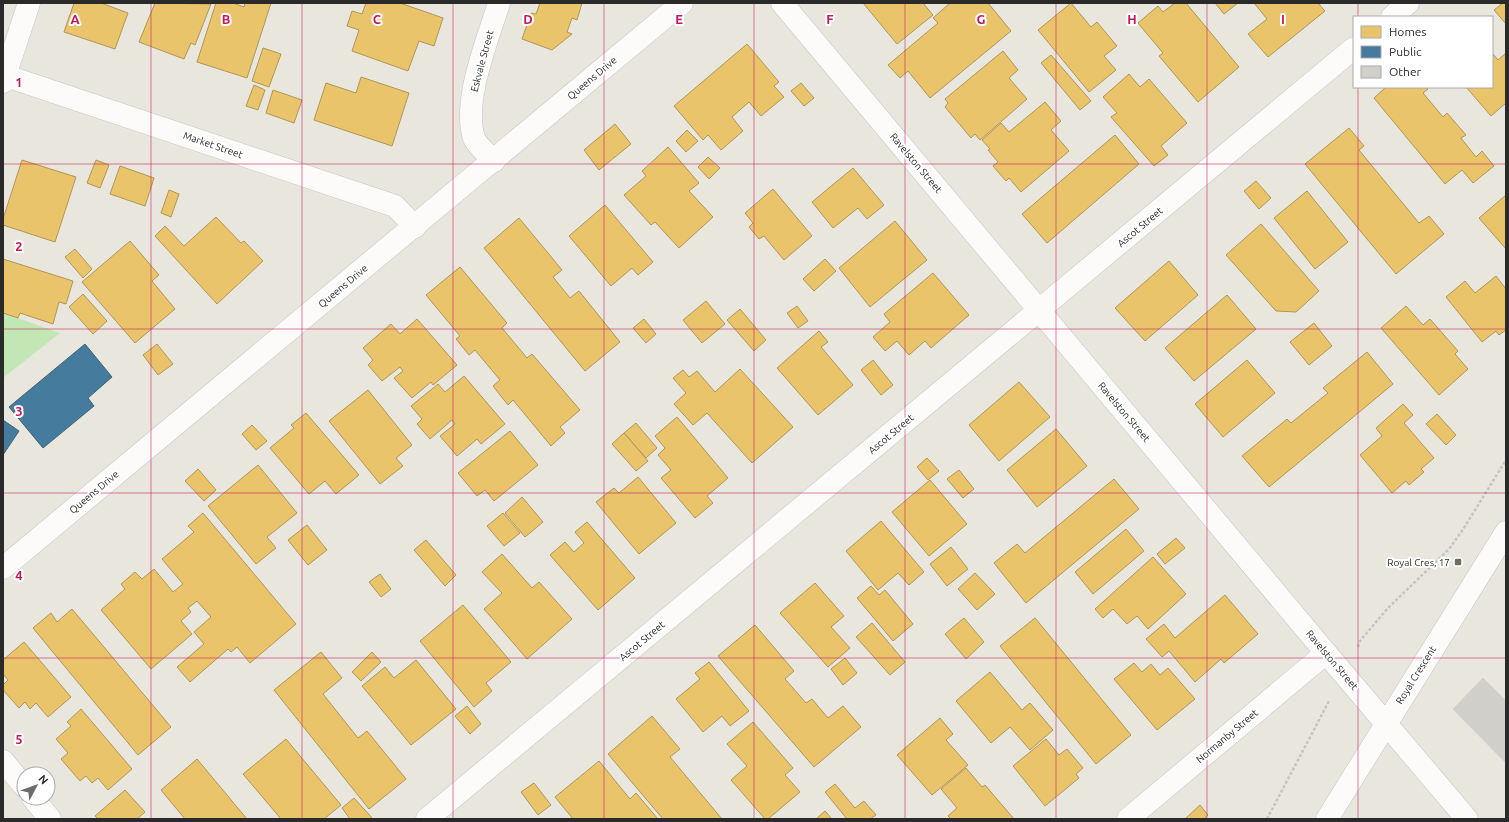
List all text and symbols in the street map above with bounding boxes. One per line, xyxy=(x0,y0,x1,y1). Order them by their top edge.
text: A xyxy=(70,12,80,26)
text: B xyxy=(222,12,231,26)
text: C xyxy=(373,12,382,26)
text: D xyxy=(523,12,533,26)
text: E xyxy=(675,12,683,26)
text: F xyxy=(826,12,834,26)
text: G xyxy=(977,12,986,26)
text: H xyxy=(1127,12,1137,26)
text: I xyxy=(1281,12,1285,26)
legend xyxy=(1353,16,1493,88)
text: Homes xyxy=(1389,25,1427,38)
street label: Eskvale Street xyxy=(468,29,496,93)
text: Public xyxy=(1389,45,1422,58)
street label: Queens Drive xyxy=(565,54,619,102)
text: Other xyxy=(1389,65,1422,78)
text: 1 xyxy=(15,75,23,89)
street label: Market Street xyxy=(182,130,244,160)
street label: Ravelston Street xyxy=(888,131,944,195)
street label: Ascot Street xyxy=(1115,205,1165,249)
text: 2 xyxy=(15,239,23,253)
street label: Queens Drive xyxy=(316,262,370,310)
street label: Ravelston Street xyxy=(1096,380,1152,444)
text: 3 xyxy=(15,404,23,418)
street label: Ascot Street xyxy=(866,412,916,456)
street label: Queens Drive xyxy=(67,468,121,516)
place label: Royal Cres, 17 xyxy=(1387,557,1450,568)
marker: Royal Cres, 17 xyxy=(1453,557,1463,567)
text: 4 xyxy=(15,568,23,582)
street label: Ascot Street xyxy=(617,619,667,663)
street label: Ravelston Street xyxy=(1304,628,1360,692)
street label: Royal Crescent xyxy=(1394,644,1438,706)
street label: Normanby Street xyxy=(1194,707,1260,765)
text: 5 xyxy=(15,732,23,746)
north arrow xyxy=(16,766,56,806)
text: N xyxy=(36,772,51,786)

